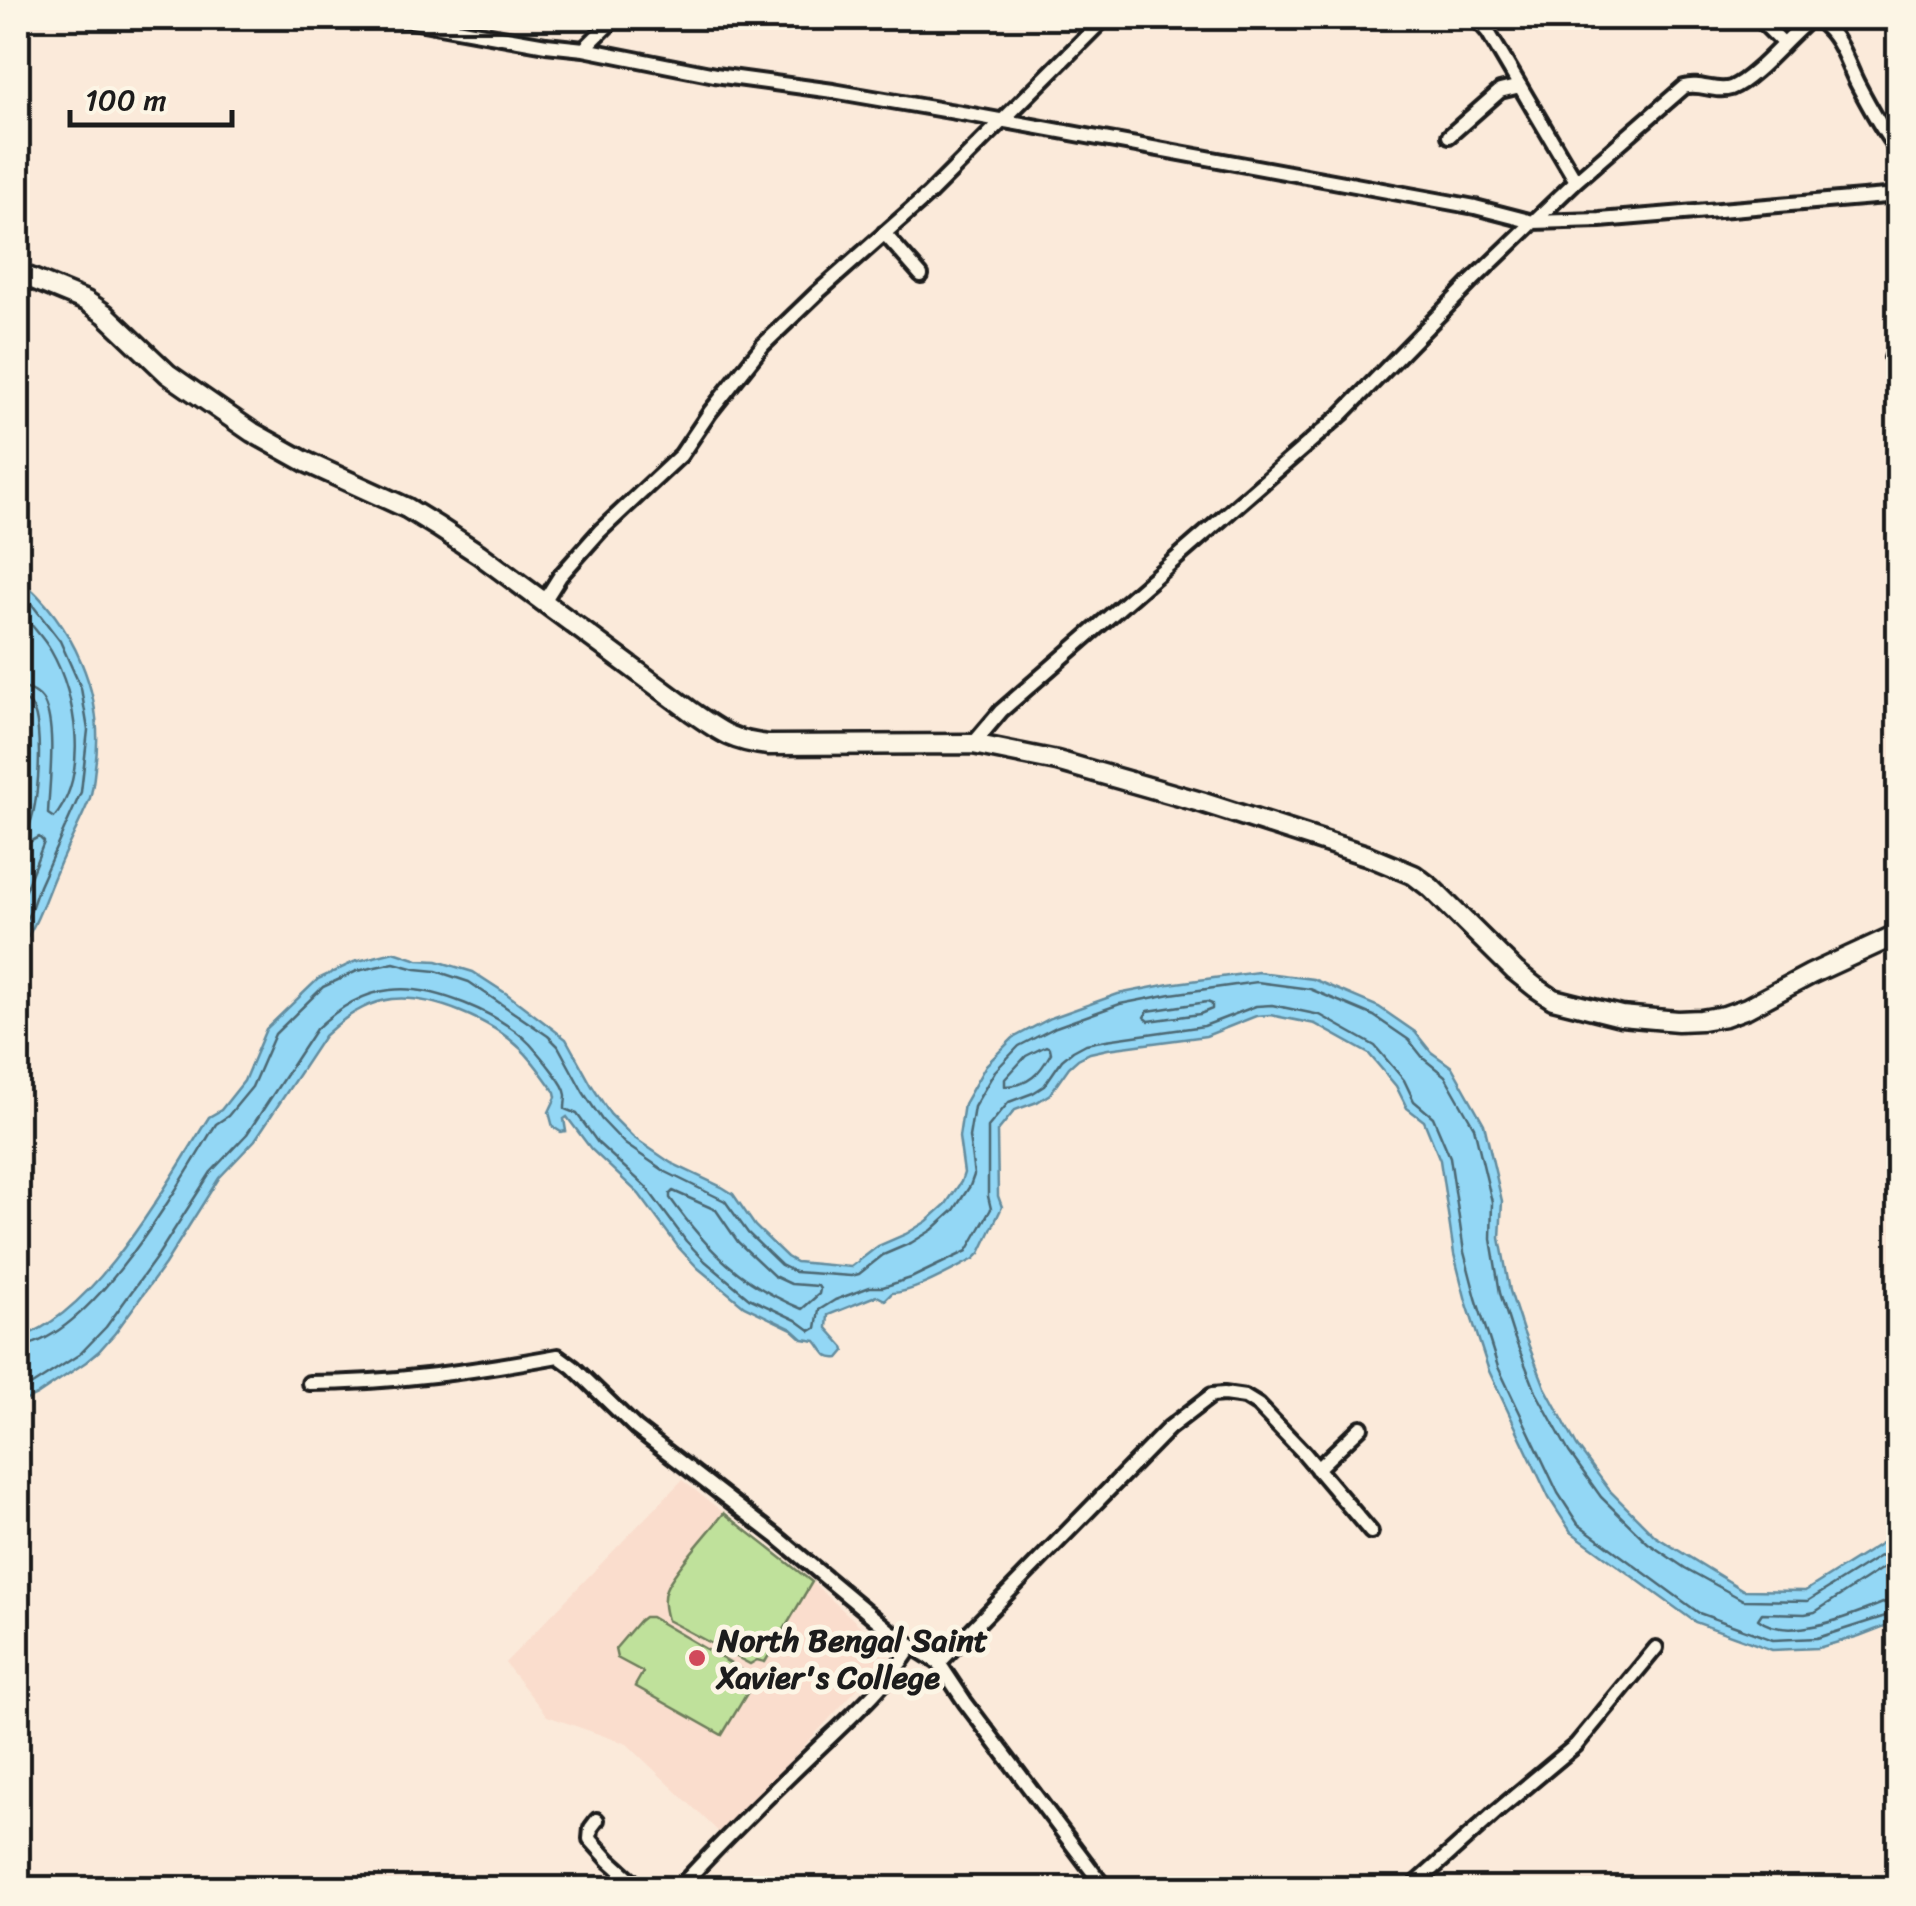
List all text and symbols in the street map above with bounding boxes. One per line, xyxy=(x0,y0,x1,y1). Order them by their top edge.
scale bar xyxy=(70,65,232,127)
text: 100 m xyxy=(85,73,167,127)
place label: North Bengal Saint Xavier's College xyxy=(715,1612,988,1706)
marker: North Bengal Saint Xavier's College xyxy=(686,1647,708,1669)

